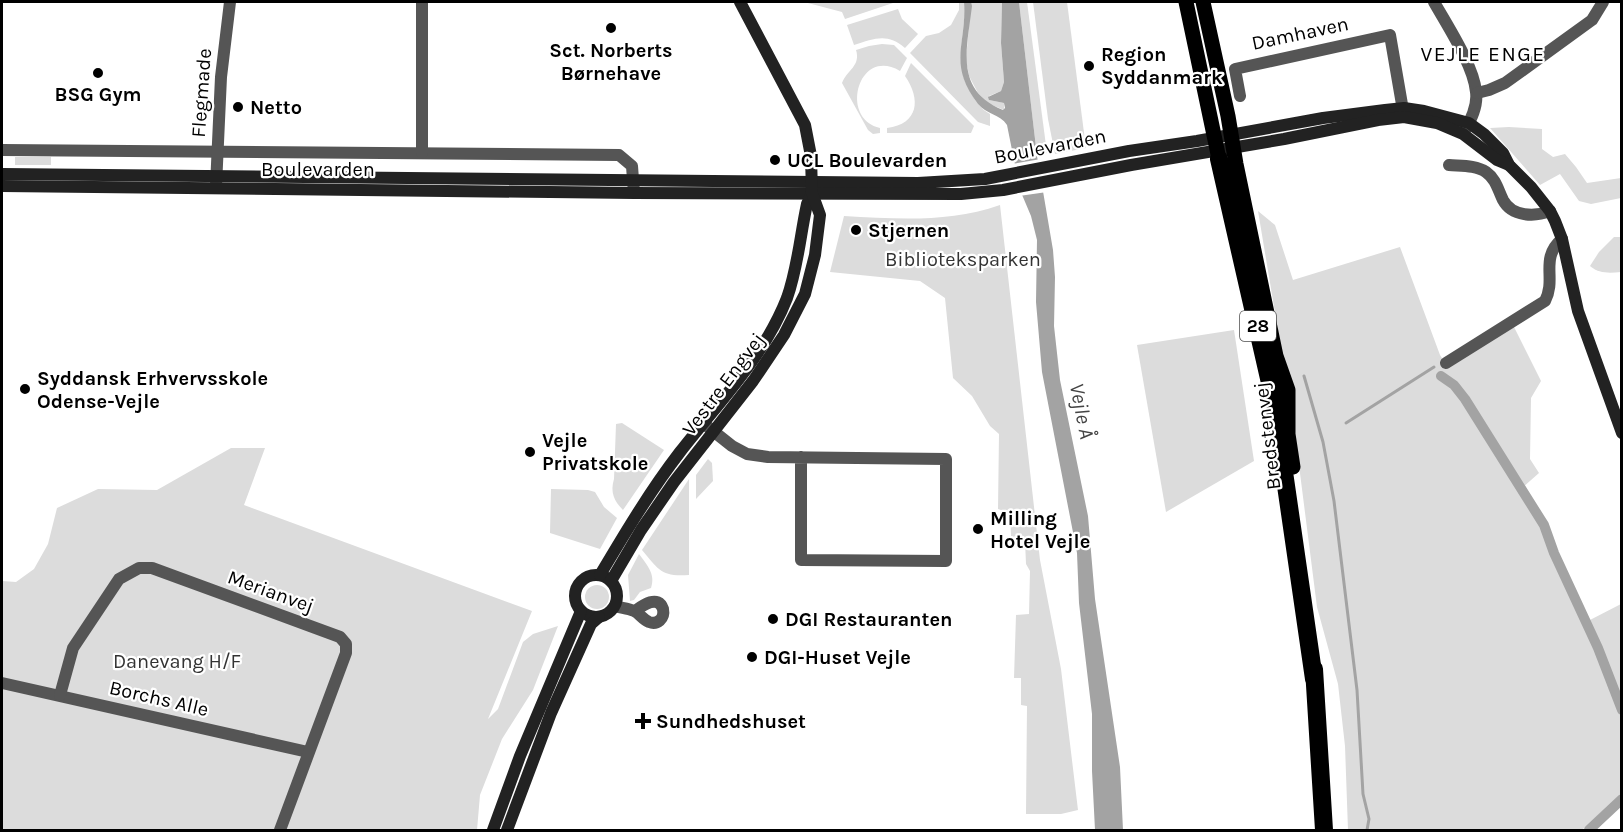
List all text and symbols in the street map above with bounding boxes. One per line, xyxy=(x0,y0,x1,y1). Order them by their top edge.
street label: Damhaven xyxy=(1250,12,1351,55)
marker: Sct. Norberts Børnehave xyxy=(604,21,618,35)
place label: Sct. Norberts Børnehave xyxy=(549,39,673,85)
district label: VEJLE ENGE xyxy=(1420,42,1546,66)
place label: Region Syddanmark xyxy=(1101,43,1223,89)
street label: Flegmade xyxy=(187,48,216,138)
marker: Region Syddanmark xyxy=(1082,59,1096,73)
marker: BSG Gym xyxy=(91,66,105,80)
place label: BSG Gym xyxy=(55,83,141,106)
place label: Netto xyxy=(250,96,302,119)
marker: Netto xyxy=(231,100,245,114)
street label: Boulevarden xyxy=(992,124,1108,169)
place label: UCL Boulevarden xyxy=(787,149,947,172)
marker: UCL Boulevarden xyxy=(768,153,782,167)
street label: Boulevarden xyxy=(261,158,375,181)
place label: Stjernen xyxy=(868,219,949,242)
marker: Stjernen xyxy=(849,223,863,237)
park label: Biblioteksparken xyxy=(885,248,1041,271)
road number: 28 xyxy=(1240,311,1276,341)
street label: Vestre Engvej xyxy=(677,329,769,440)
place label: Syddansk Erhvervsskole Odense-Vejle xyxy=(37,367,268,413)
water label: Vejle Å xyxy=(1065,381,1099,441)
street label: Bredstenvej xyxy=(1249,381,1286,491)
marker: Syddansk Erhvervsskole Odense-Vejle xyxy=(18,382,32,396)
place label: Vejle Privatskole xyxy=(542,429,648,475)
marker: Vejle Privatskole xyxy=(523,445,537,459)
place label: Milling Hotel Vejle xyxy=(990,507,1090,553)
marker: Milling Hotel Vejle xyxy=(971,522,985,536)
street label: Merianvej xyxy=(225,565,317,618)
place label: DGI Restauranten xyxy=(785,608,953,631)
marker: DGI Restauranten xyxy=(766,612,780,626)
place label: DGI-Huset Vejle xyxy=(764,646,911,669)
park label: Danevang H/F xyxy=(113,650,241,673)
marker: DGI-Huset Vejle xyxy=(745,650,759,664)
street label: Borchs Alle xyxy=(107,676,211,721)
place label: Sundhedshuset xyxy=(656,710,806,733)
marker: Sundhedshuset xyxy=(634,712,652,730)

